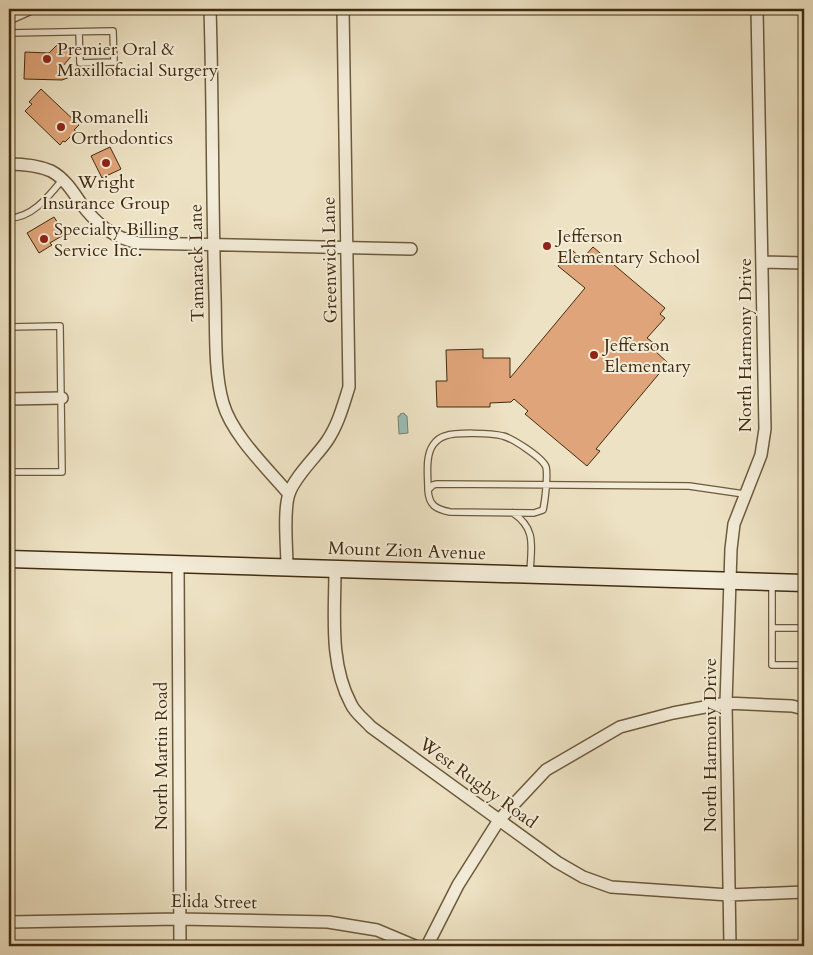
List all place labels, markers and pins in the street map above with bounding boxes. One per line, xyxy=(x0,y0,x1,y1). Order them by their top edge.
place label: Premier Oral & Maxillofacial Surgery xyxy=(57,37,219,83)
marker: Premier Oral & Maxillofacial Surgery xyxy=(41,53,53,65)
place label: Romanelli Orthodontics xyxy=(71,105,173,151)
marker: Romanelli Orthodontics xyxy=(55,121,67,133)
marker: Wright Insurance Group xyxy=(100,157,112,169)
place label: Wright Insurance Group xyxy=(42,170,170,216)
place label: Specialty Billing Service Inc. xyxy=(54,217,179,263)
place label: Jefferson Elementary School xyxy=(554,224,700,270)
marker: Specialty Billing Service Inc. xyxy=(38,233,50,245)
marker: Jefferson Elementary School xyxy=(541,240,553,252)
place label: Jefferson Elementary xyxy=(601,333,692,379)
marker: Jefferson Elementary xyxy=(588,349,600,361)

